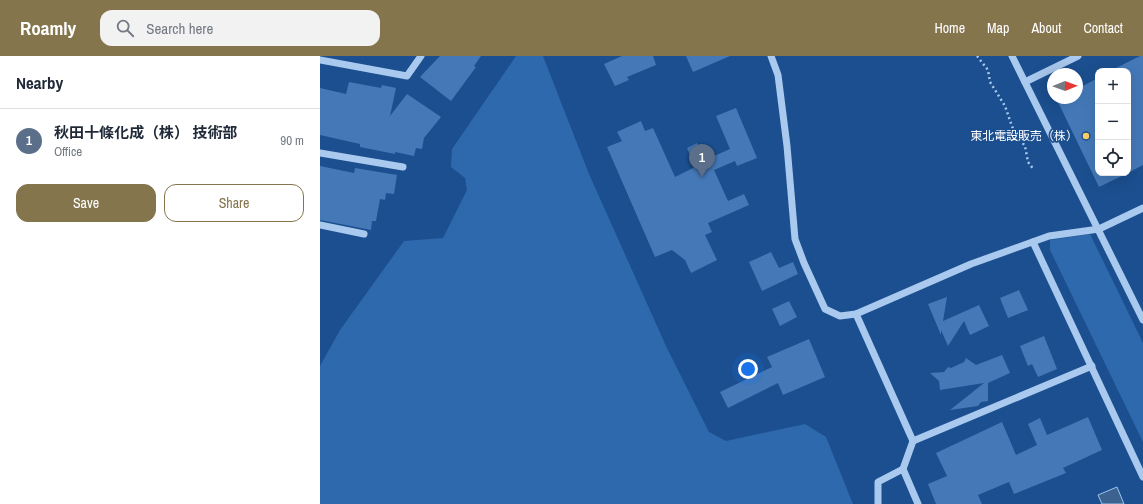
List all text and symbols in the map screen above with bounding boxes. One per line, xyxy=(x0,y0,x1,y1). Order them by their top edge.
search box xyxy=(100,10,380,46)
text: Roamly xyxy=(20,15,76,41)
icon: search xyxy=(114,17,136,39)
text: Search here xyxy=(146,18,213,39)
text: Home xyxy=(934,19,965,37)
text: Map xyxy=(987,19,1009,37)
text: About xyxy=(1031,19,1061,37)
text: Contact xyxy=(1083,19,1123,37)
north arrow xyxy=(1047,68,1083,104)
map controls xyxy=(1095,68,1131,176)
button: + xyxy=(1095,68,1131,104)
text: Nearby xyxy=(16,71,63,94)
button: − xyxy=(1095,104,1131,140)
text: 秋田十條化成（株） 技術部 xyxy=(54,122,237,143)
place label: 東北電設販売（株） xyxy=(970,128,1078,144)
marker: 東北電設販売（株） xyxy=(1081,131,1091,141)
text: 1 xyxy=(26,132,32,149)
text: 90 m xyxy=(280,132,304,149)
button: locate xyxy=(1095,140,1131,176)
text: Office xyxy=(54,143,82,160)
pin: 1 xyxy=(689,144,715,177)
button: Save xyxy=(16,184,156,222)
button: Share xyxy=(164,184,304,222)
your location xyxy=(738,359,758,379)

